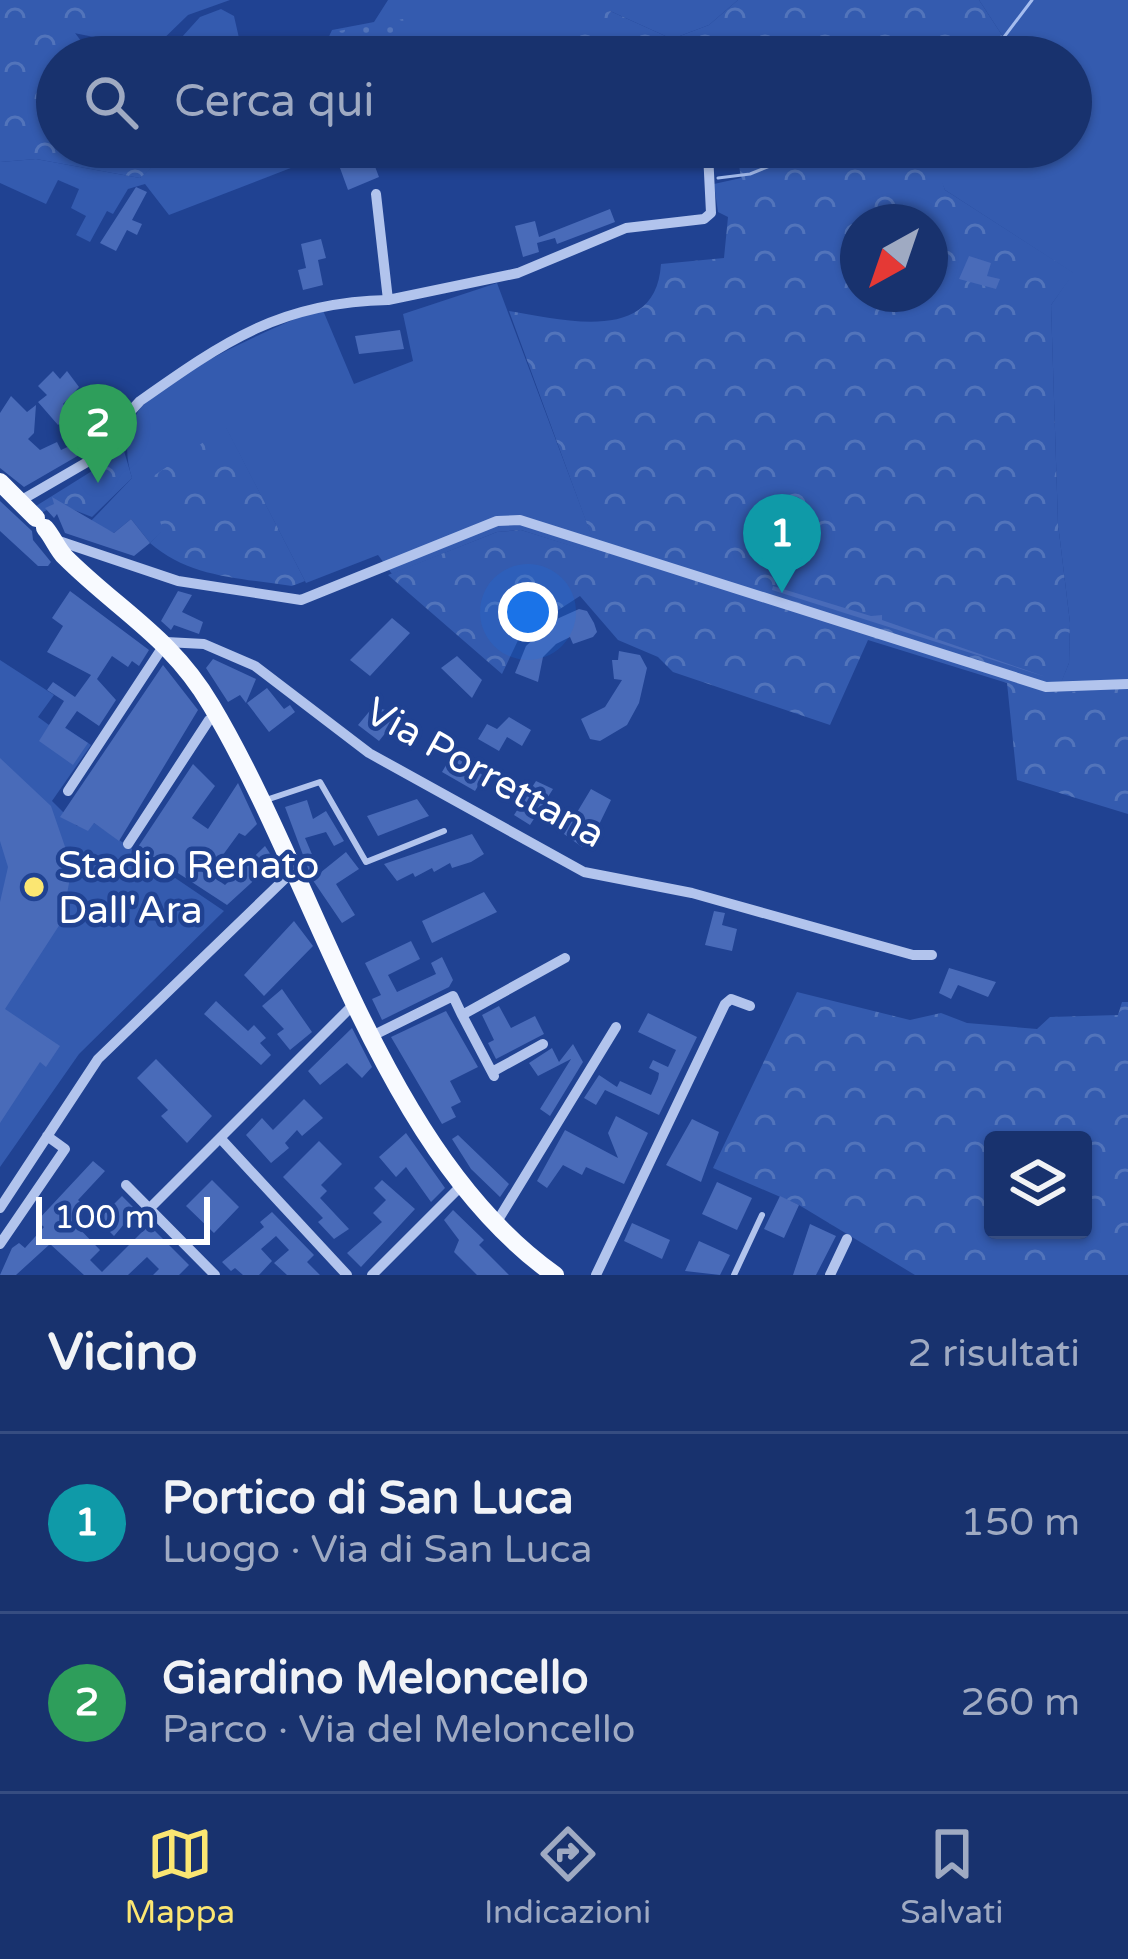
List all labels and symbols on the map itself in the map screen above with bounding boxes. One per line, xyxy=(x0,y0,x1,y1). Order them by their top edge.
north arrow xyxy=(840,204,948,312)
pin: 2 xyxy=(59,384,137,483)
pin: 1 xyxy=(743,494,821,593)
your location xyxy=(498,582,558,642)
street label: Via Porrettana xyxy=(357,688,613,858)
place label: Stadio Renato Dall'Ara xyxy=(58,842,320,934)
marker: Stadio Renato Dall'Ara xyxy=(21,874,47,900)
scale bar xyxy=(36,1191,210,1244)

